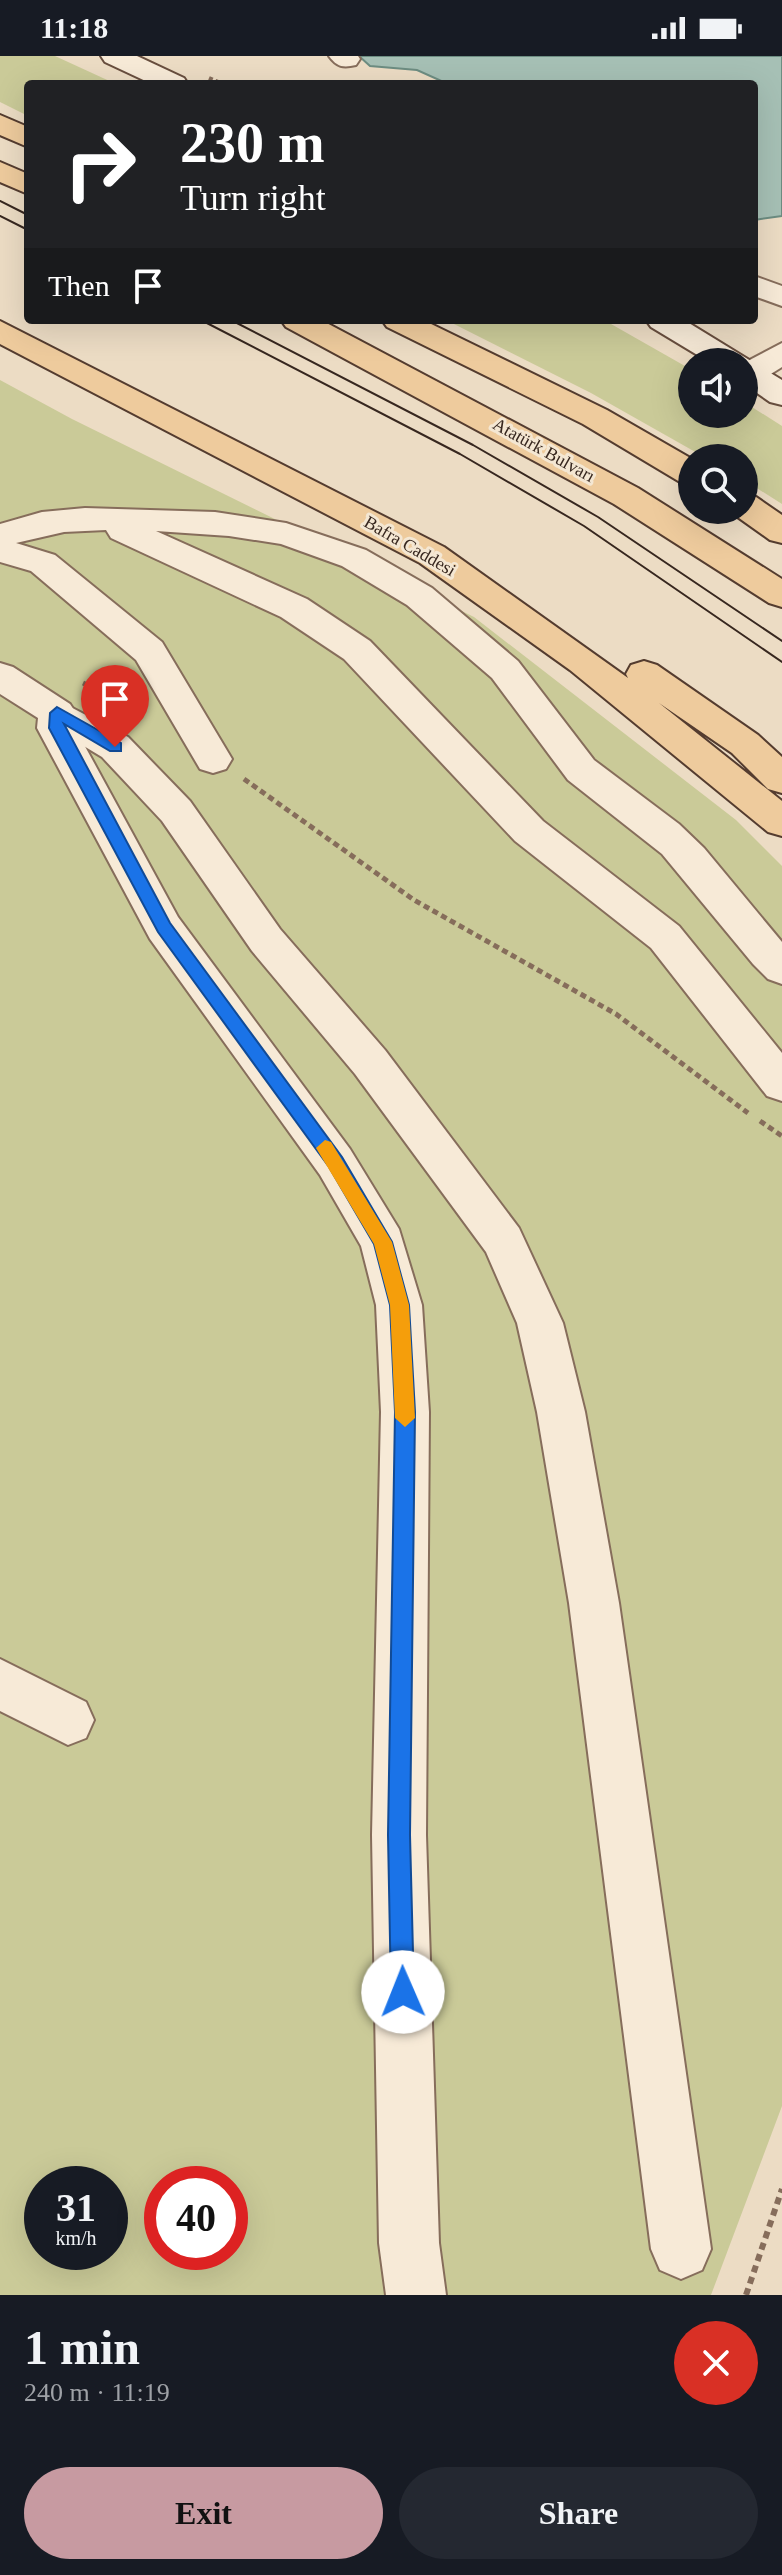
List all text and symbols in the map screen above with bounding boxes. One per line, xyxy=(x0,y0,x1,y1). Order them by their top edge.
text: 11:18 xyxy=(40,11,108,44)
icon: right xyxy=(48,112,152,216)
text: 230 m xyxy=(180,112,325,174)
text: Turn right xyxy=(180,178,326,218)
icon: arrive xyxy=(126,264,170,308)
text: Then xyxy=(48,269,110,302)
map controls xyxy=(678,348,758,524)
button: sound xyxy=(678,348,758,428)
street label: Atatürk Bulvarı xyxy=(490,414,598,486)
button: search xyxy=(678,444,758,524)
street label: Bafra Caddesi xyxy=(361,512,459,580)
pin xyxy=(81,665,149,747)
icon: arrive xyxy=(93,677,137,721)
position arrow xyxy=(361,1950,445,2034)
speed limit sign: 40 xyxy=(144,2166,248,2270)
text: 31 xyxy=(56,2185,96,2230)
text: km/h xyxy=(55,2227,97,2249)
text: 1 min xyxy=(24,2321,140,2374)
button: close xyxy=(674,2321,758,2405)
text: 240 m · 11:19 xyxy=(24,2378,170,2407)
button: Exit xyxy=(24,2467,383,2559)
button: Share xyxy=(399,2467,758,2559)

